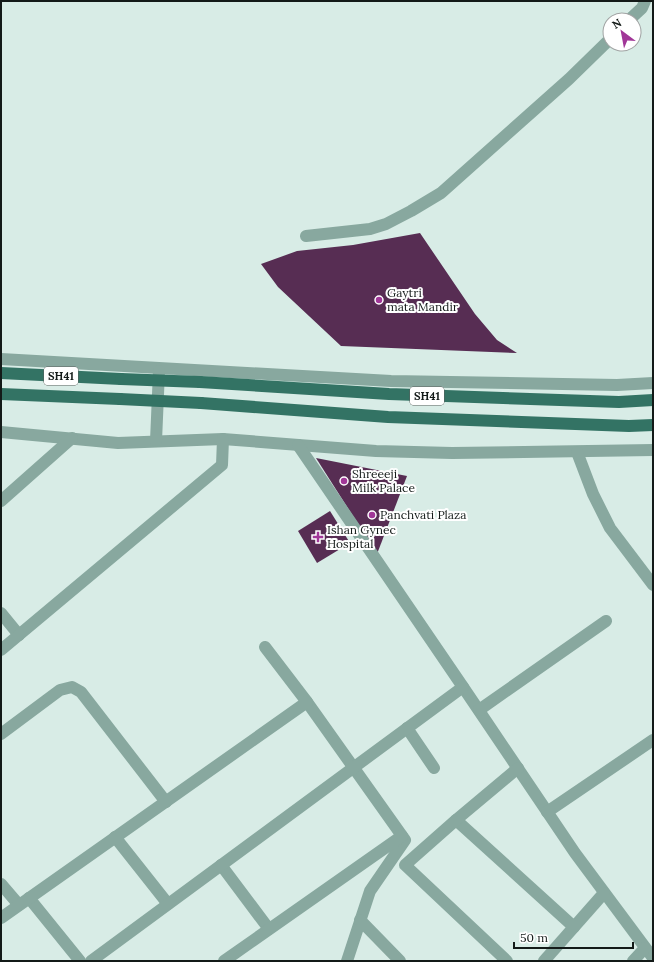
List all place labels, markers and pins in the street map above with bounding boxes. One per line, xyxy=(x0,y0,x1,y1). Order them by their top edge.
place label: Gaytri mata Mandir xyxy=(387,285,459,314)
marker: Gaytri mata Mandir xyxy=(374,295,384,305)
place label: Shreeeji Milk Palace xyxy=(352,466,415,495)
marker: Shreeeji Milk Palace xyxy=(339,476,349,486)
place label: Panchvati Plaza xyxy=(380,507,466,522)
marker: Panchvati Plaza xyxy=(367,510,377,520)
place label: Ishan Gynec Hospital xyxy=(327,522,396,551)
marker: Ishan Gynec Hospital xyxy=(312,531,324,543)

